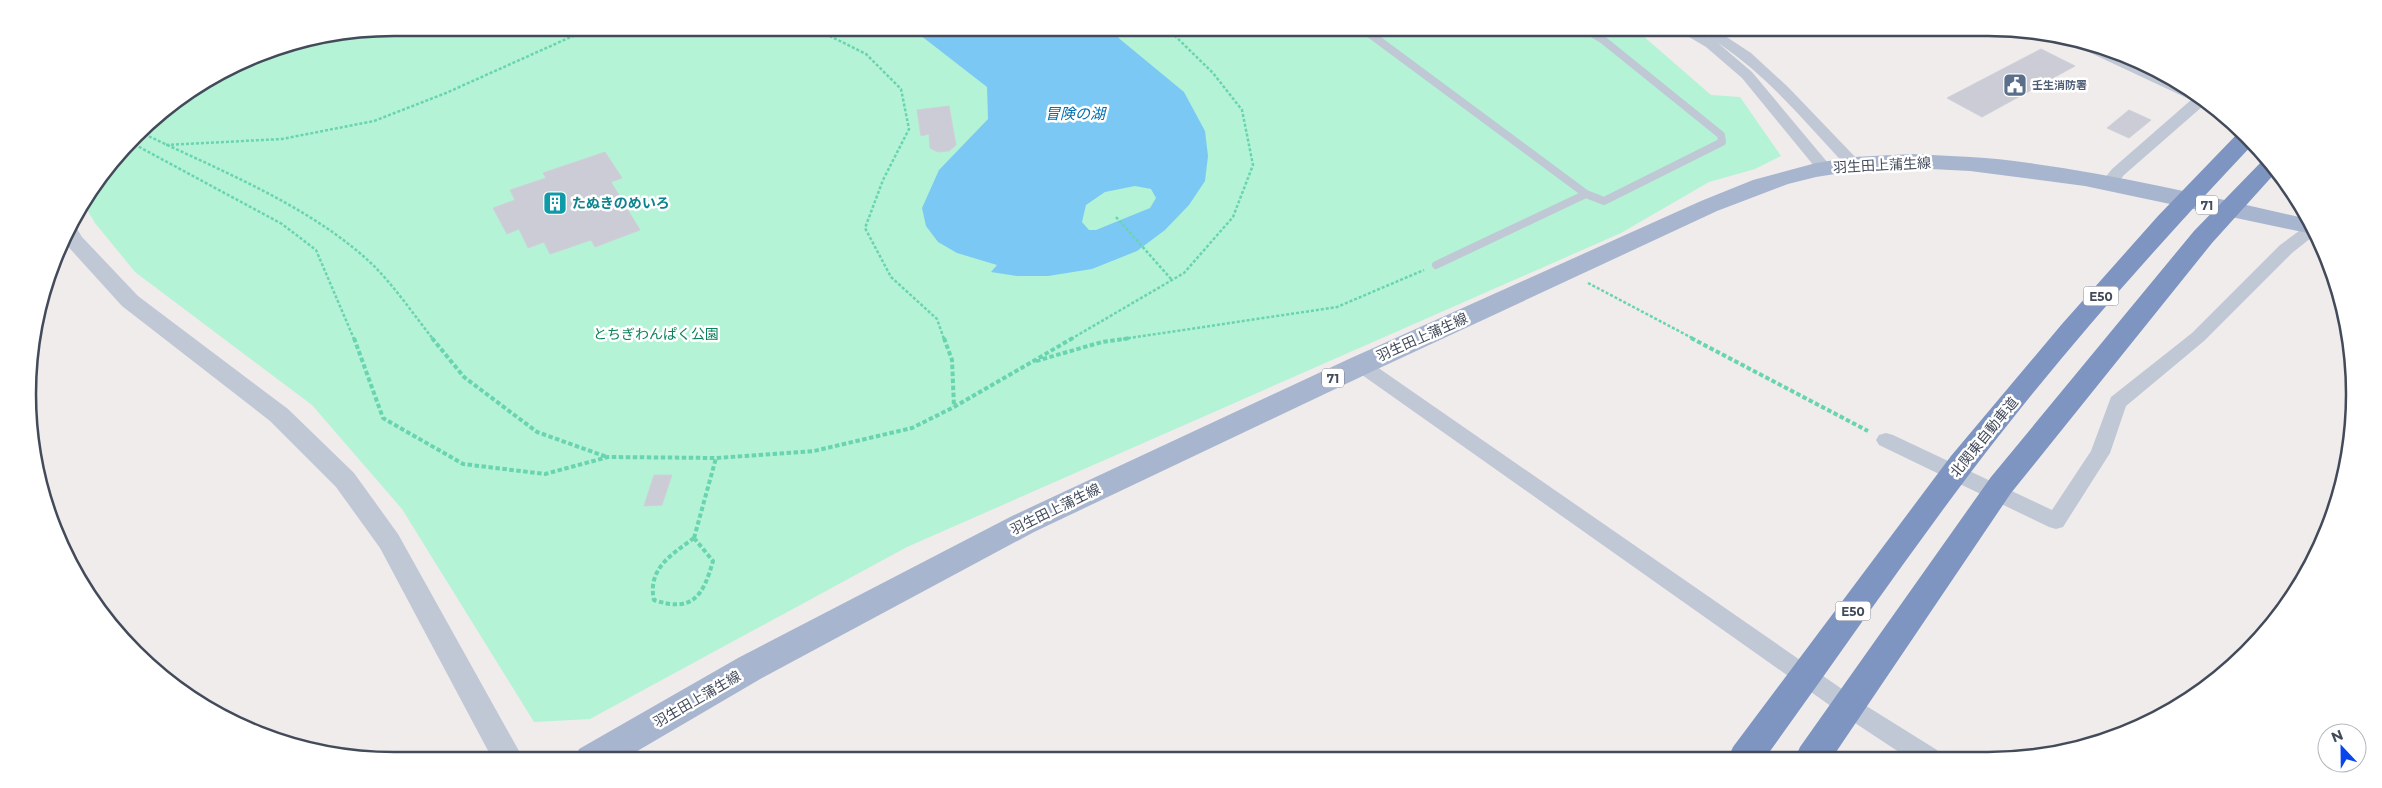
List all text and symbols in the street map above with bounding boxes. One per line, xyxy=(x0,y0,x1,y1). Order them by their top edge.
public building icon: 壬生消防署 xyxy=(2002,72,2028,98)
place label: 壬生消防署 xyxy=(2032,78,2087,92)
water label: 冒険の湖 xyxy=(1045,104,1107,123)
street label: 羽生田上蒲生線 xyxy=(1833,153,1931,177)
building icon: たぬきのめいろ xyxy=(542,190,568,216)
place label: たぬきのめいろ xyxy=(572,194,670,212)
road number: 71 xyxy=(2196,196,2218,214)
road number: E50 xyxy=(2084,286,2118,306)
street label: 羽生田上蒲生線 xyxy=(1374,309,1470,365)
park label: とちぎわんぱく公園 xyxy=(593,325,719,343)
road number: 71 xyxy=(1322,368,1344,388)
street label: 北関東自動車道 xyxy=(1946,393,2022,481)
street label: 羽生田上蒲生線 xyxy=(1007,479,1103,539)
road number: E50 xyxy=(1836,602,1870,620)
street label: 羽生田上蒲生線 xyxy=(650,667,744,731)
north arrow xyxy=(2317,723,2367,773)
text: N xyxy=(2329,725,2346,746)

